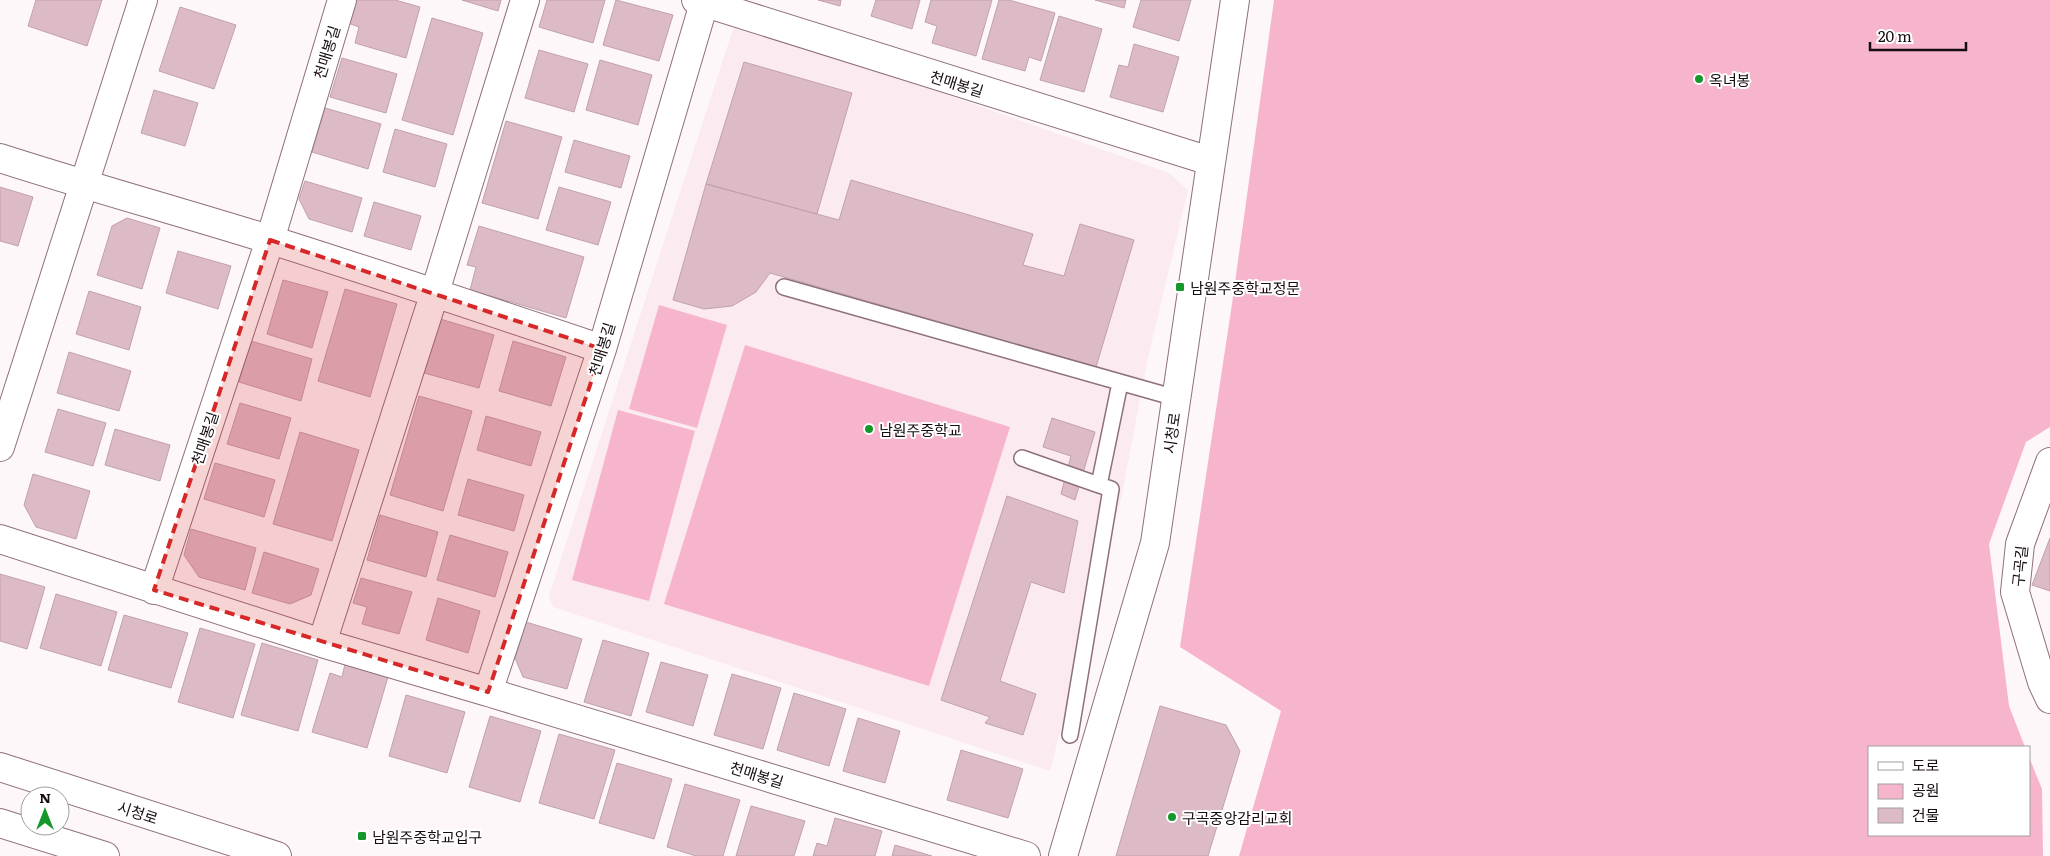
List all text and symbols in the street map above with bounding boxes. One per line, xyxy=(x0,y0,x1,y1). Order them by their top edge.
scale bar xyxy=(1870,20,1966,52)
street label: 천매봉길 xyxy=(307,22,345,82)
text: 20 m xyxy=(1878,24,1912,47)
street label: 천매봉길 xyxy=(927,64,987,102)
place label: 옥녀봉 xyxy=(1709,68,1750,91)
marker: 옥녀봉 xyxy=(1693,73,1705,85)
place label: 남원주중학교정문 xyxy=(1190,276,1300,299)
marker: 남원주중학교정문 xyxy=(1174,281,1186,293)
street label: 천매봉길 xyxy=(582,319,620,379)
street label: 천매봉길 xyxy=(185,408,223,468)
street label: 시청로 xyxy=(1157,411,1185,455)
place label: 남원주중학교 xyxy=(879,418,962,441)
marker: 남원주중학교 xyxy=(863,423,875,435)
street label: 구곡길 xyxy=(2005,544,2033,588)
legend xyxy=(1868,746,2030,836)
text: 도로 xyxy=(1912,753,1940,776)
street label: 천매봉길 xyxy=(727,755,787,793)
text: 공원 xyxy=(1912,778,1940,801)
north arrow xyxy=(20,786,70,836)
text: N xyxy=(39,787,51,807)
street label: 시청로 xyxy=(115,795,161,829)
text: 건물 xyxy=(1912,803,1940,826)
place label: 구곡중앙감리교회 xyxy=(1182,806,1292,829)
marker: 구곡중앙감리교회 xyxy=(1166,811,1178,823)
place label: 남원주중학교입구 xyxy=(372,825,482,848)
marker: 남원주중학교입구 xyxy=(356,830,368,842)

